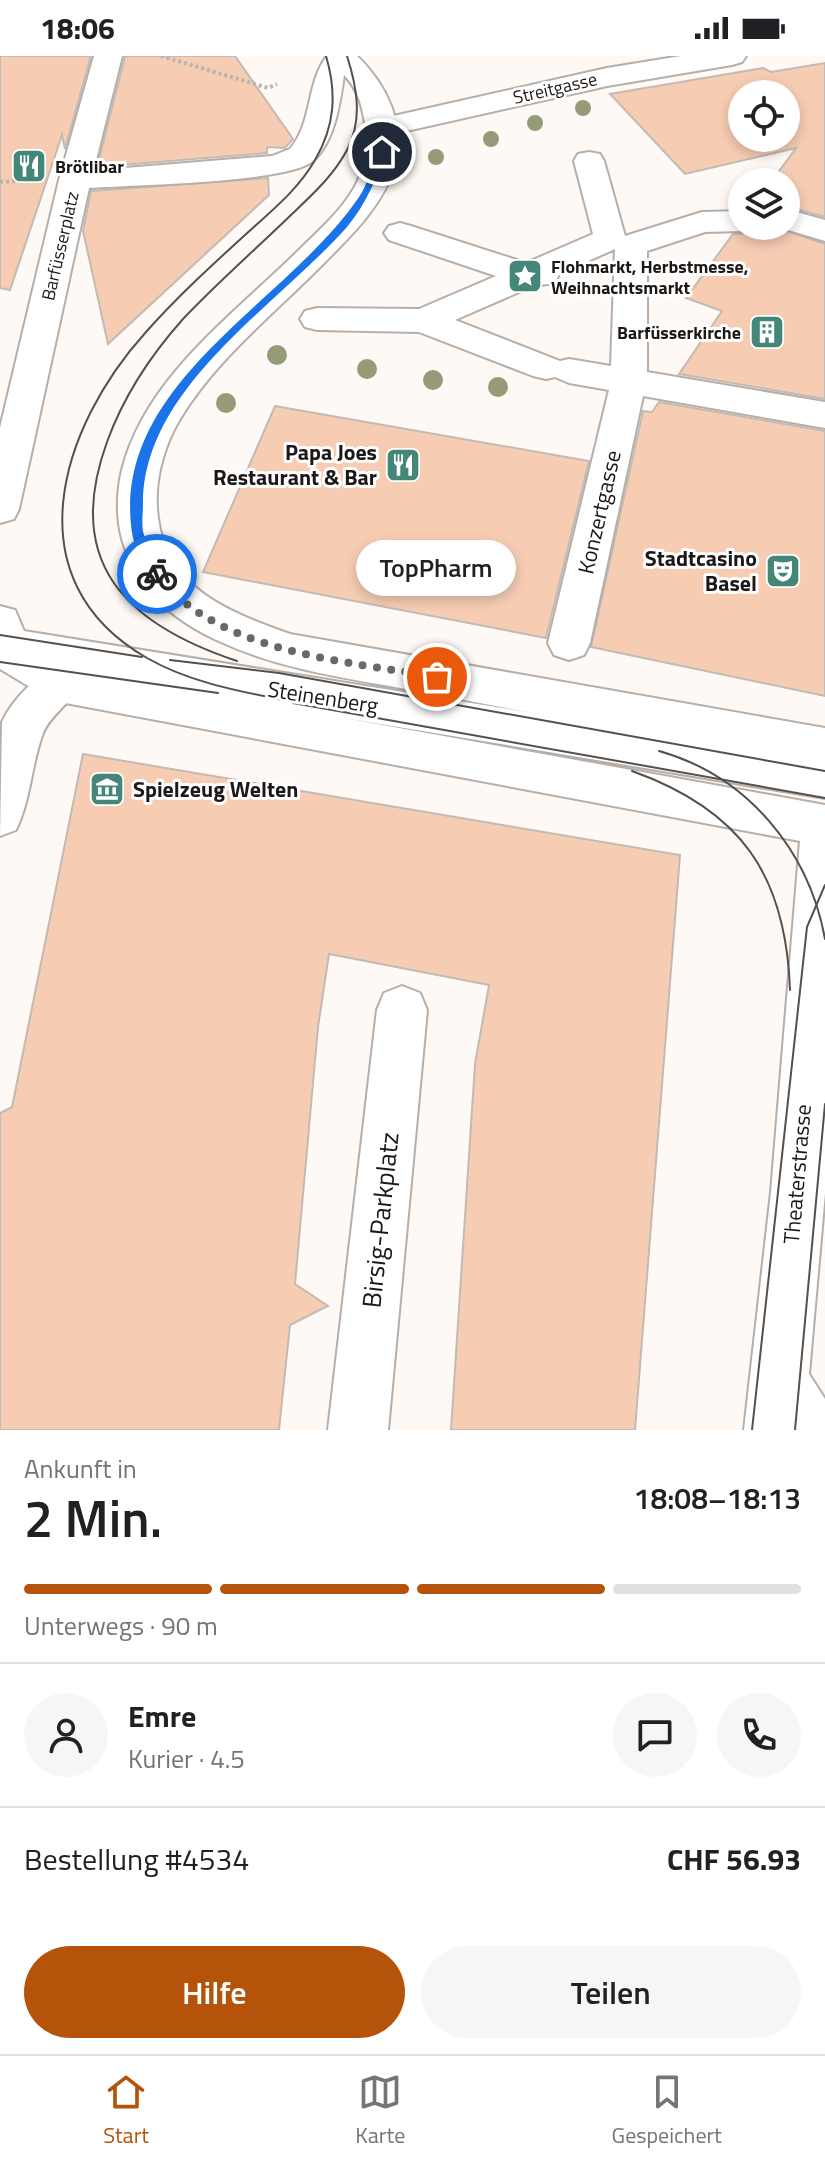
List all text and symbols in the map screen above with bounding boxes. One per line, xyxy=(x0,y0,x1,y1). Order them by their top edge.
text: 18:06 xyxy=(40,5,115,51)
street label: Streitgasse xyxy=(510,65,600,111)
map controls xyxy=(728,80,800,240)
button: locate xyxy=(728,80,800,152)
pin xyxy=(348,118,416,186)
icon: home xyxy=(360,130,404,174)
restaurant icon: Brötlibar xyxy=(10,147,48,185)
place label: Brötlibar xyxy=(55,153,124,180)
button: layers xyxy=(728,168,800,240)
street label: Barfüsserplatz xyxy=(34,189,86,303)
place label: Flohmarkt, Herbstmesse, Weihnachtsmarkt xyxy=(551,253,748,301)
place icon: Flohmarkt, Herbstmesse, Weihnachtsmarkt xyxy=(506,257,544,295)
building icon: Barfüsserkirche xyxy=(748,313,786,351)
place label: Barfüsserkirche xyxy=(617,319,741,346)
place label: Papa Joes Restaurant & Bar xyxy=(213,435,377,494)
restaurant icon: Papa Joes Restaurant & Bar xyxy=(384,446,422,484)
street label: Konzertgasse xyxy=(568,447,630,577)
courier xyxy=(117,534,197,614)
callout: TopPharm xyxy=(357,541,517,597)
place label: Stadtcasino Basel xyxy=(645,541,757,600)
text: TopPharm xyxy=(379,548,493,587)
icon: bike xyxy=(135,552,179,596)
theatre icon: Stadtcasino Basel xyxy=(764,552,802,590)
pin xyxy=(403,643,471,711)
icon: bag xyxy=(415,655,459,699)
street label: Steinenberg xyxy=(265,671,381,723)
museum icon: Spielzeug Welten xyxy=(88,770,126,808)
place label: Spielzeug Welten xyxy=(133,772,298,806)
street label: Theaterstrasse xyxy=(774,1103,820,1245)
street label: Birsig-Parkplatz xyxy=(351,1130,409,1310)
text: Ankunft in xyxy=(24,1449,137,1488)
text: 18:08–18:13 xyxy=(634,1475,801,1521)
text: 2 Min. xyxy=(24,1478,162,1557)
text: Unterwegs · 90 m xyxy=(24,1606,218,1645)
button: person xyxy=(24,1693,108,1777)
text: Emre xyxy=(128,1693,196,1739)
button: chat xyxy=(613,1693,697,1777)
button: phone xyxy=(717,1693,801,1777)
text: Kurier · 4.5 xyxy=(128,1739,245,1778)
text: Bestellung #4534 xyxy=(24,1836,249,1882)
text: CHF 56.93 xyxy=(667,1836,801,1882)
button: Hilfe xyxy=(24,1946,405,2038)
button: Teilen xyxy=(421,1946,801,2038)
tab: Start xyxy=(103,2070,149,2152)
tab: Karte xyxy=(355,2070,405,2152)
tab: Gespeichert xyxy=(612,2070,722,2152)

